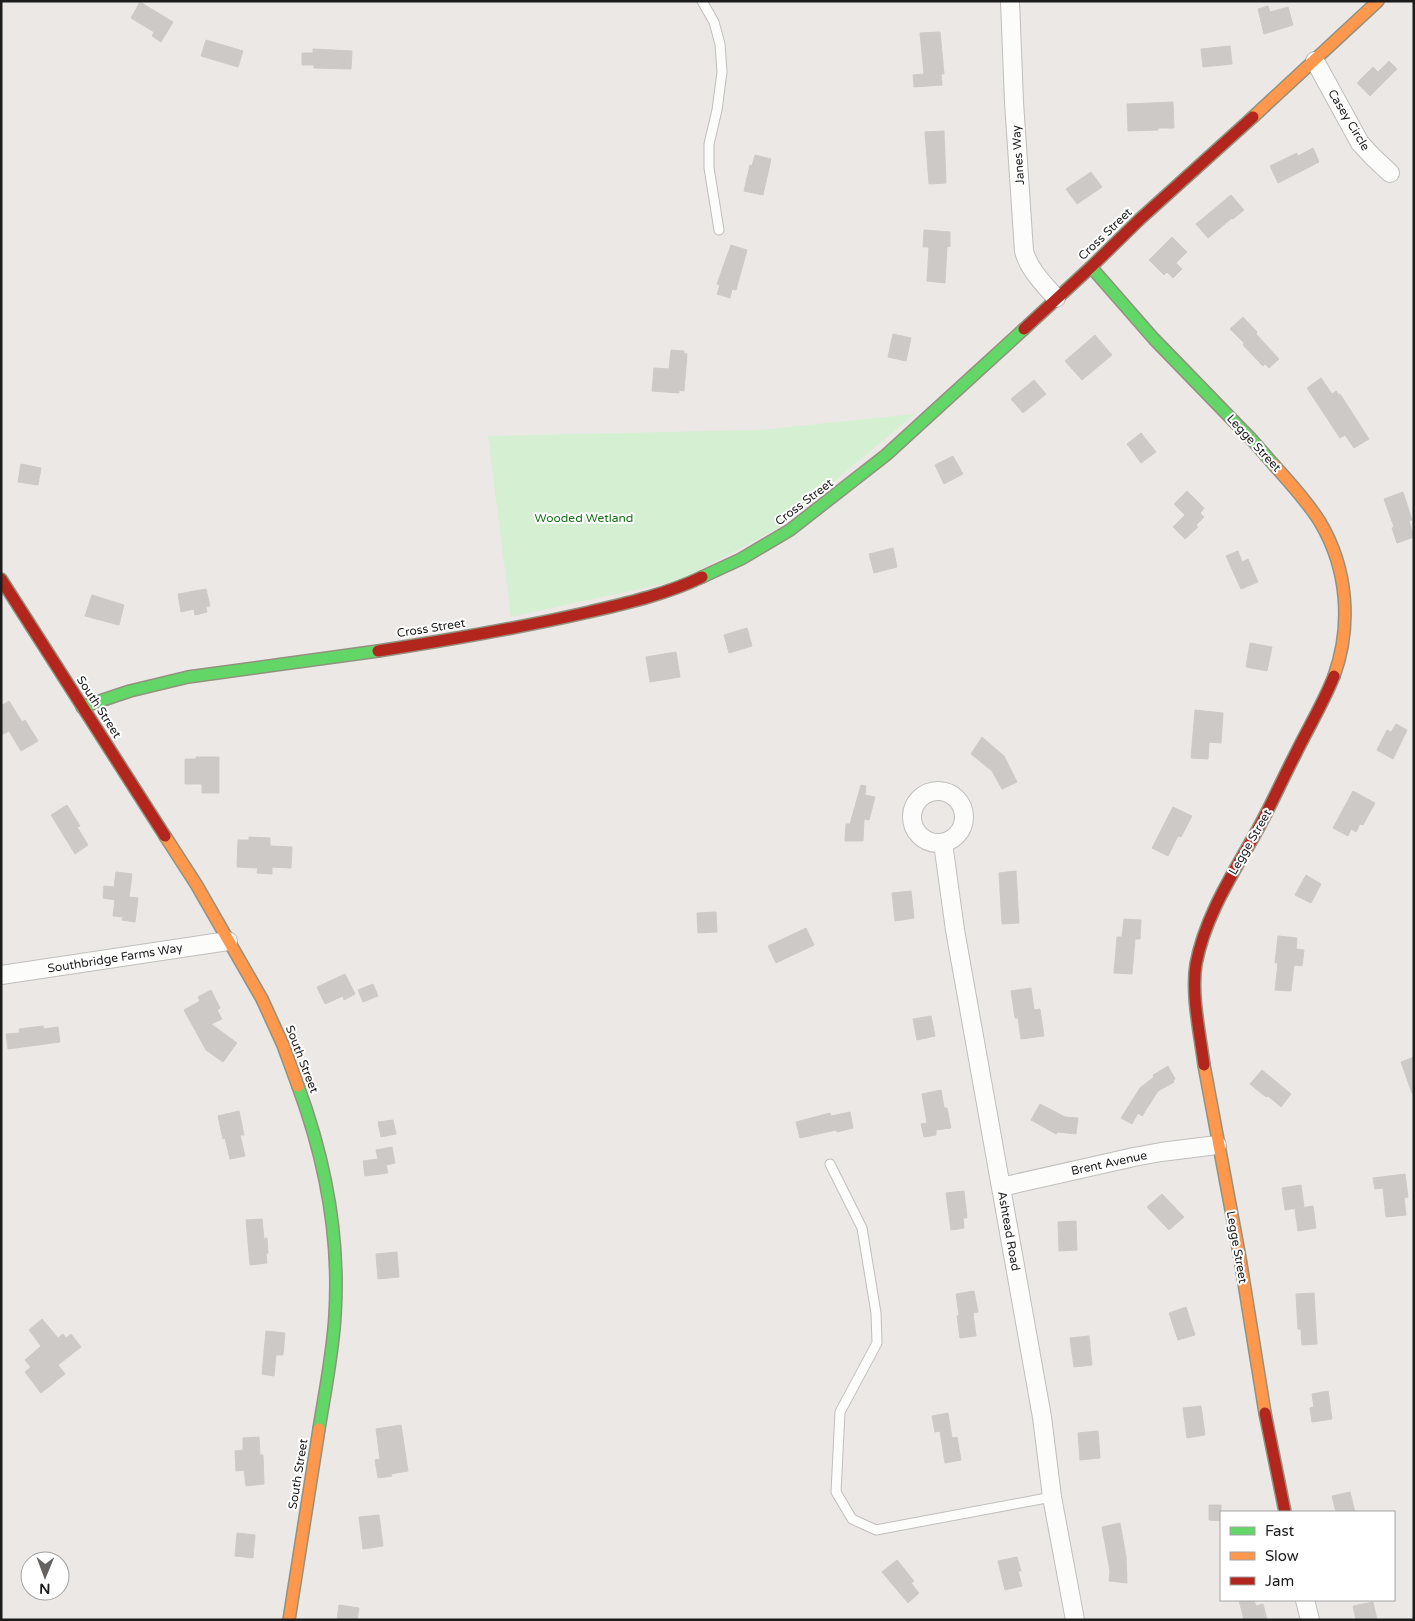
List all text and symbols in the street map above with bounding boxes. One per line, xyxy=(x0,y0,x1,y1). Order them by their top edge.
street label: Casey Circle xyxy=(1325,87,1373,153)
street label: Janes Way xyxy=(1009,124,1027,185)
street label: Cross Street xyxy=(1075,205,1135,263)
street label: Legge Street xyxy=(1224,412,1284,475)
street label: Cross Street xyxy=(772,475,836,528)
park label: Wooded Wetland xyxy=(535,511,633,525)
street label: Cross Street xyxy=(396,616,467,640)
street label: South Street xyxy=(74,673,125,741)
street label: Legge Street xyxy=(1226,807,1275,877)
street label: Southbridge Farms Way xyxy=(47,940,184,976)
street label: South Street xyxy=(283,1023,321,1095)
street label: Brent Avenue xyxy=(1070,1148,1148,1178)
street label: Ashtead Road xyxy=(995,1190,1023,1272)
street label: Legge Street xyxy=(1224,1210,1250,1285)
street label: South Street xyxy=(286,1437,311,1510)
legend xyxy=(1220,1511,1395,1601)
text: Fast xyxy=(1265,1522,1295,1540)
text: Slow xyxy=(1265,1547,1299,1565)
north arrow xyxy=(20,1551,70,1601)
text: Jam xyxy=(1265,1572,1294,1590)
text: N xyxy=(39,1580,51,1597)

